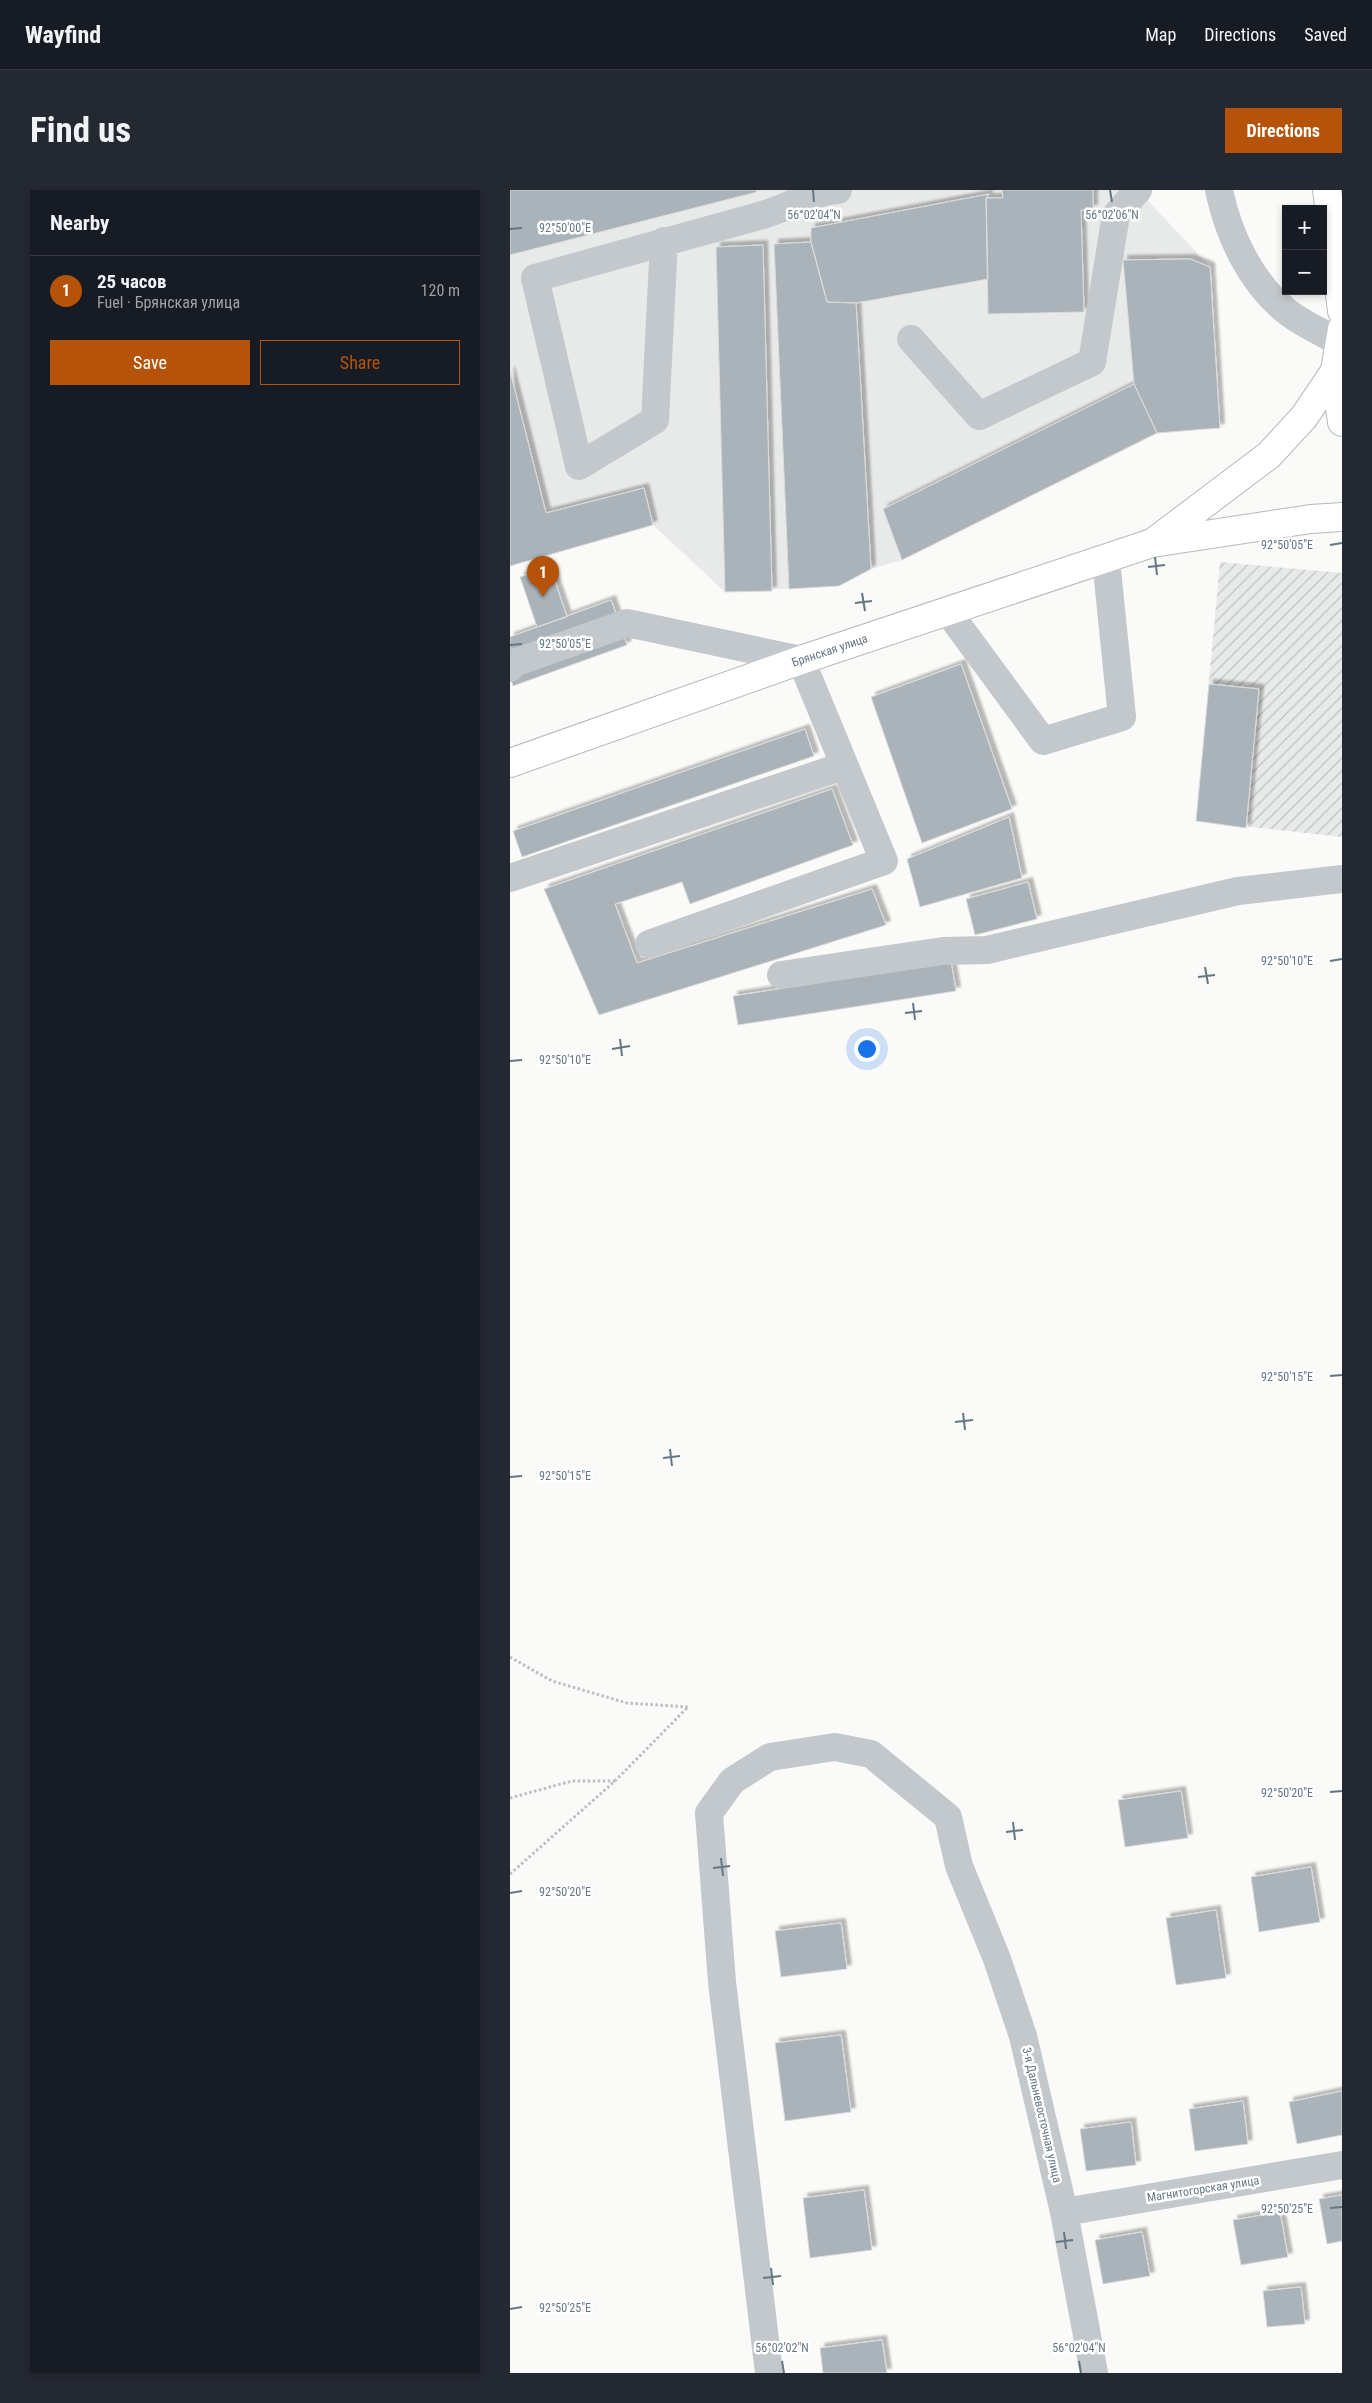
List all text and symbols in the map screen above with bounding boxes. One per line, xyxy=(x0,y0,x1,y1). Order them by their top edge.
text: Wayfind xyxy=(25,21,101,49)
text: Map xyxy=(1145,24,1176,45)
text: Directions xyxy=(1204,24,1276,45)
text: Saved xyxy=(1304,24,1347,45)
button: Directions xyxy=(1225,108,1342,153)
text: Find us xyxy=(30,110,131,151)
map controls xyxy=(1282,205,1327,295)
button: + xyxy=(1282,205,1327,250)
text: 56°02'04"N xyxy=(787,208,841,222)
text: 56°02'06"N xyxy=(1085,208,1139,222)
text: Nearby xyxy=(50,211,109,235)
text: 92°50'00"E xyxy=(539,221,591,235)
button: − xyxy=(1282,250,1327,295)
text: 25 часов xyxy=(97,270,167,293)
text: 1 xyxy=(62,281,70,300)
text: 120 m xyxy=(421,281,460,300)
text: Fuel · Брянская улица xyxy=(97,293,240,312)
button: Save xyxy=(50,340,250,385)
button: Share xyxy=(260,340,460,385)
text: 92°50'05"E xyxy=(1261,538,1313,552)
pin: 1 xyxy=(527,556,559,597)
street label: Брянская улица xyxy=(790,631,870,670)
text: 92°50'05"E xyxy=(539,637,591,651)
text: 92°50'10"E xyxy=(1261,954,1313,968)
your location xyxy=(854,1036,880,1062)
text: 92°50'10"E xyxy=(539,1053,591,1067)
text: 92°50'15"E xyxy=(1261,1370,1313,1384)
text: 92°50'15"E xyxy=(539,1469,591,1483)
text: 92°50'20"E xyxy=(1261,1786,1313,1800)
text: 92°50'20"E xyxy=(539,1885,591,1899)
street label: 3-я Дальневосточная улица xyxy=(1020,2046,1064,2184)
street label: Магнитогорская улица xyxy=(1146,2173,1260,2205)
text: 92°50'25"E xyxy=(1261,2202,1313,2216)
text: 92°50'25"E xyxy=(539,2301,591,2315)
text: 56°02'02"N xyxy=(755,2341,809,2355)
text: 56°02'04"N xyxy=(1052,2341,1106,2355)

